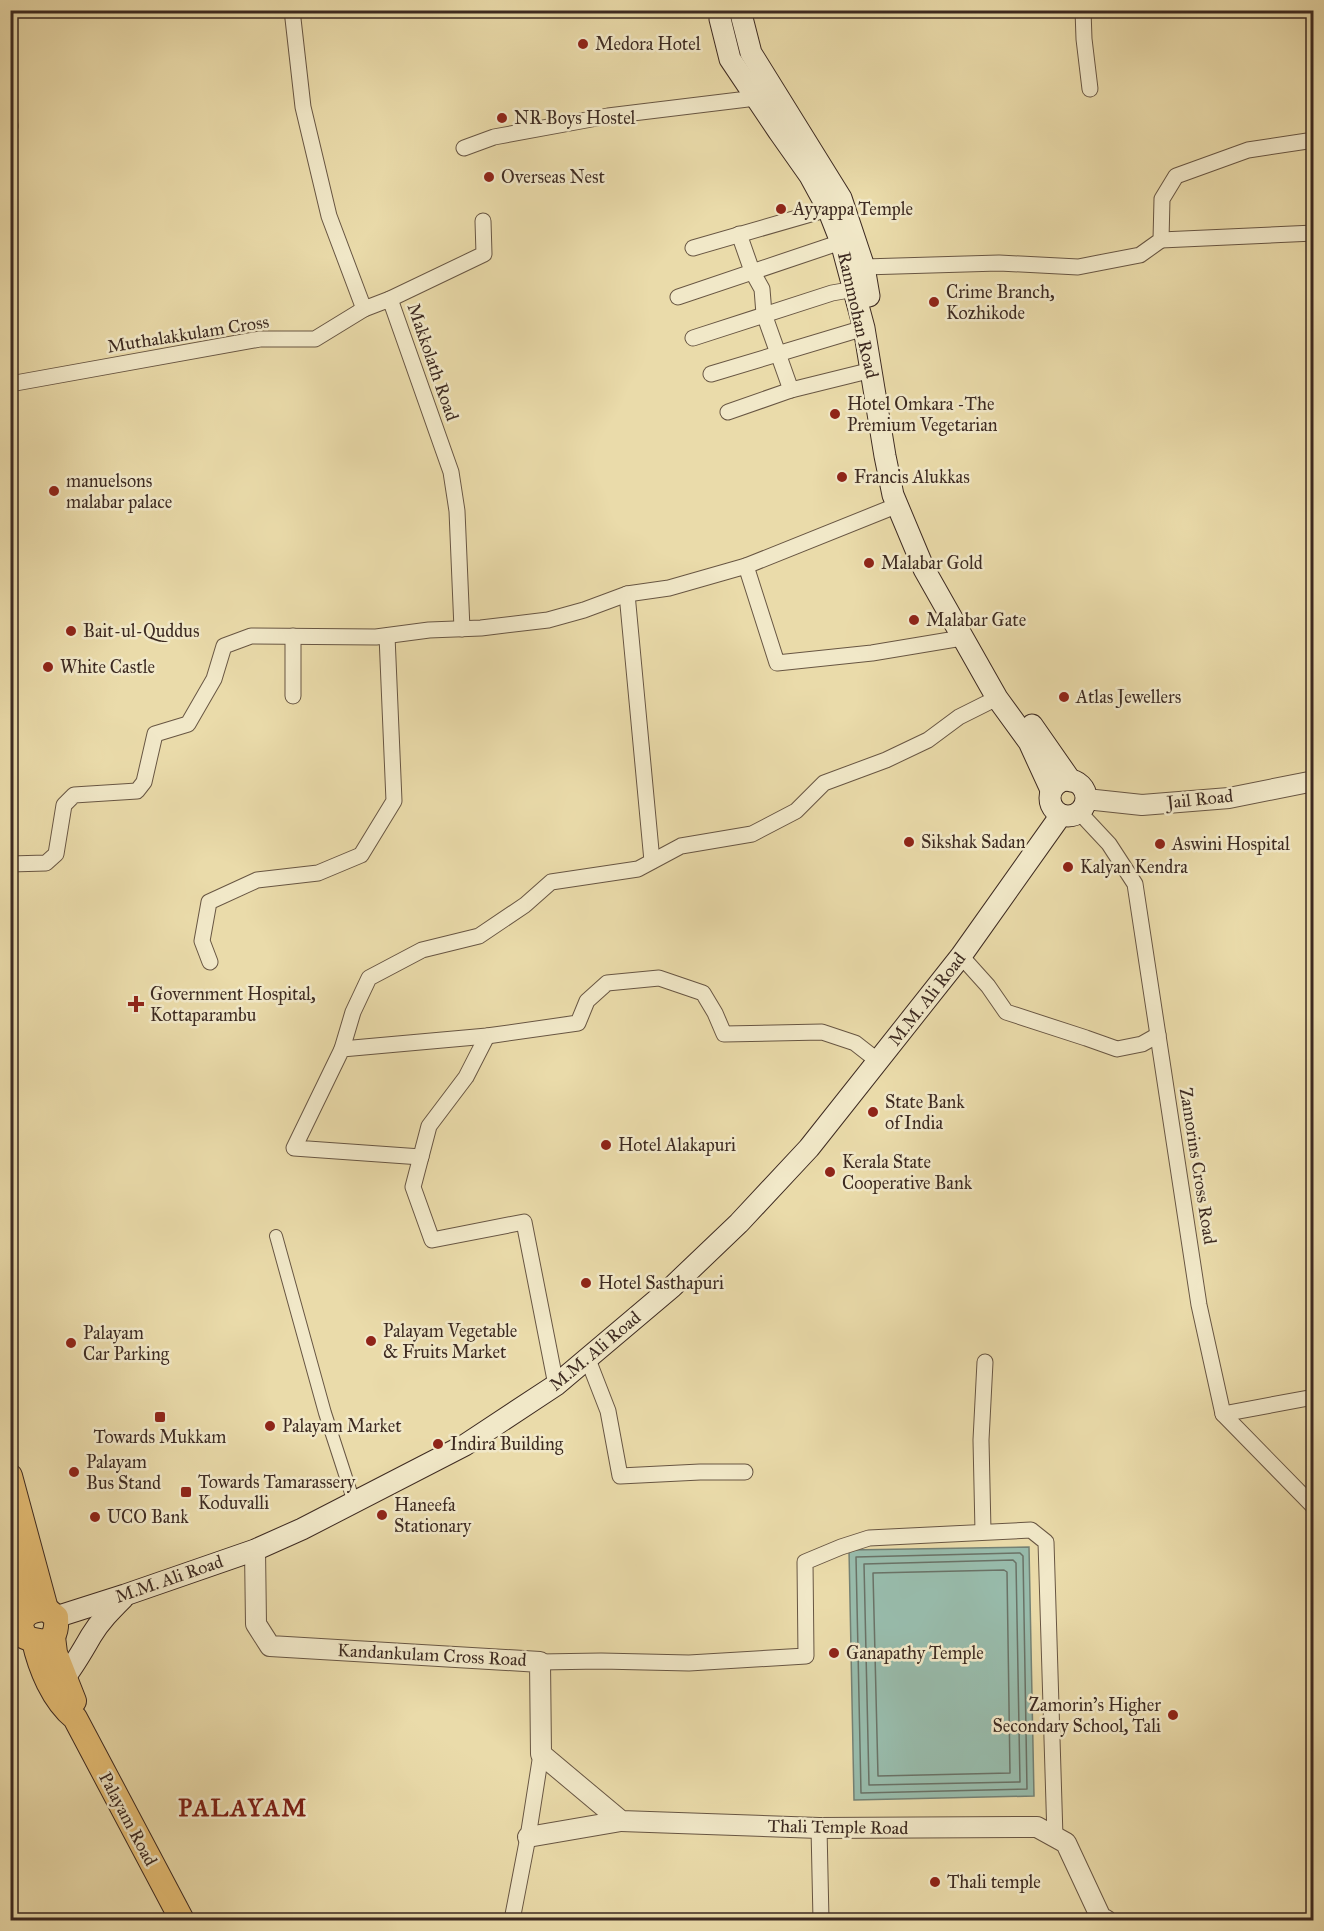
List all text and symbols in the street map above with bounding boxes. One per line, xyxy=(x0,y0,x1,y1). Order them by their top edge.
place label: Medora Hotel xyxy=(595,33,701,55)
marker: Medora Hotel xyxy=(576,37,590,51)
place label: NR Boys Hostel xyxy=(514,107,636,129)
marker: NR Boys Hostel xyxy=(495,111,509,125)
place label: Overseas Nest xyxy=(501,166,606,188)
marker: Overseas Nest xyxy=(482,170,496,184)
place label: Ayyappa Temple xyxy=(792,198,913,220)
marker: Ayyappa Temple xyxy=(774,202,788,216)
street label: Rammohan Road xyxy=(833,250,883,380)
place label: Crime Branch, Kozhikode xyxy=(946,281,1055,324)
marker: Crime Branch, Kozhikode xyxy=(927,295,941,309)
street label: Makkolath Road xyxy=(403,300,463,424)
street label: Muthalakkulam Cross xyxy=(106,310,270,358)
place label: Hotel Omkara -The Premium Vegetarian xyxy=(847,393,998,437)
marker: Hotel Omkara -The Premium Vegetarian xyxy=(828,407,842,421)
place label: Francis Alukkas xyxy=(854,466,970,488)
place label: manuelsons malabar palace xyxy=(66,470,172,513)
marker: Francis Alukkas xyxy=(835,470,849,484)
marker: manuelsons malabar palace xyxy=(47,484,61,498)
place label: Malabar Gold xyxy=(881,552,983,574)
marker: Malabar Gold xyxy=(862,556,876,570)
place label: Malabar Gate xyxy=(926,609,1026,631)
marker: Malabar Gate xyxy=(907,613,921,627)
place label: Bait-ul-Quddus xyxy=(83,620,200,642)
marker: Bait-ul-Quddus xyxy=(64,624,78,638)
place label: White Castle xyxy=(60,656,155,678)
marker: White Castle xyxy=(41,660,55,674)
place label: Atlas Jewellers xyxy=(1075,686,1181,709)
marker: Atlas Jewellers xyxy=(1057,690,1071,704)
street label: Jail Road xyxy=(1164,785,1234,815)
place label: Sikshak Sadan xyxy=(921,831,1026,853)
place label: Aswini Hospital xyxy=(1171,833,1290,855)
marker: Sikshak Sadan xyxy=(902,835,916,849)
marker: Aswini Hospital xyxy=(1153,837,1167,851)
place label: Kalyan Kendra xyxy=(1080,856,1188,878)
marker: Kalyan Kendra xyxy=(1061,860,1075,874)
street label: M.M. Ali Road xyxy=(884,948,970,1050)
place label: Government Hospital, Kottaparambu xyxy=(150,983,316,1026)
marker: Government Hospital, Kottaparambu xyxy=(127,995,145,1013)
street label: Zamorins Cross Road xyxy=(1175,1086,1221,1246)
place label: State Bank of India xyxy=(885,1091,965,1134)
marker: State Bank of India xyxy=(866,1105,880,1119)
place label: Hotel Alakapuri xyxy=(618,1134,736,1156)
marker: Hotel Alakapuri xyxy=(599,1138,613,1152)
place label: Kerala State Cooperative Bank xyxy=(842,1151,973,1194)
marker: Kerala State Cooperative Bank xyxy=(823,1165,837,1179)
place label: Hotel Sasthapuri xyxy=(598,1272,724,1294)
marker: Hotel Sasthapuri xyxy=(579,1276,593,1290)
street label: M.M. Ali Road xyxy=(545,1306,645,1396)
place label: Palayam Vegetable & Fruits Market xyxy=(383,1320,517,1363)
place label: Palayam Car Parking xyxy=(83,1322,170,1366)
marker: Palayam Vegetable & Fruits Market xyxy=(364,1334,378,1348)
marker: Palayam Car Parking xyxy=(64,1336,78,1350)
marker: Towards Mukkam xyxy=(153,1410,167,1424)
place label: Palayam Market xyxy=(282,1415,402,1437)
marker: Palayam Market xyxy=(263,1419,277,1433)
place label: Towards Mukkam xyxy=(94,1426,226,1448)
place label: Indira Building xyxy=(450,1433,564,1456)
marker: Indira Building xyxy=(431,1437,445,1451)
place label: Palayam Bus Stand xyxy=(86,1451,161,1494)
marker: Palayam Bus Stand xyxy=(67,1465,81,1479)
place label: Towards Tamarassery Koduvalli xyxy=(198,1471,356,1514)
marker: Towards Tamarassery Koduvalli xyxy=(179,1485,193,1499)
place label: Haneefa Stationary xyxy=(394,1494,472,1537)
place label: UCO Bank xyxy=(107,1506,189,1528)
marker: Haneefa Stationary xyxy=(375,1508,389,1522)
marker: UCO Bank xyxy=(88,1510,102,1524)
street label: M.M. Ali Road xyxy=(112,1550,226,1608)
street label: Kandankulam Cross Road xyxy=(337,1639,527,1671)
place label: Ganapathy Temple xyxy=(846,1642,984,1664)
marker: Ganapathy Temple xyxy=(827,1646,841,1660)
place label: Zamorin's Higher Secondary School, Tali xyxy=(993,1694,1161,1737)
marker: Zamorin's Higher Secondary School, Tali xyxy=(1166,1708,1180,1722)
street label: Palayam Road xyxy=(94,1768,162,1870)
district label: PALAYAM xyxy=(178,1793,308,1823)
street label: Thali Temple Road xyxy=(768,1815,908,1839)
place label: Thali temple xyxy=(947,1871,1041,1893)
marker: Thali temple xyxy=(928,1875,942,1889)

